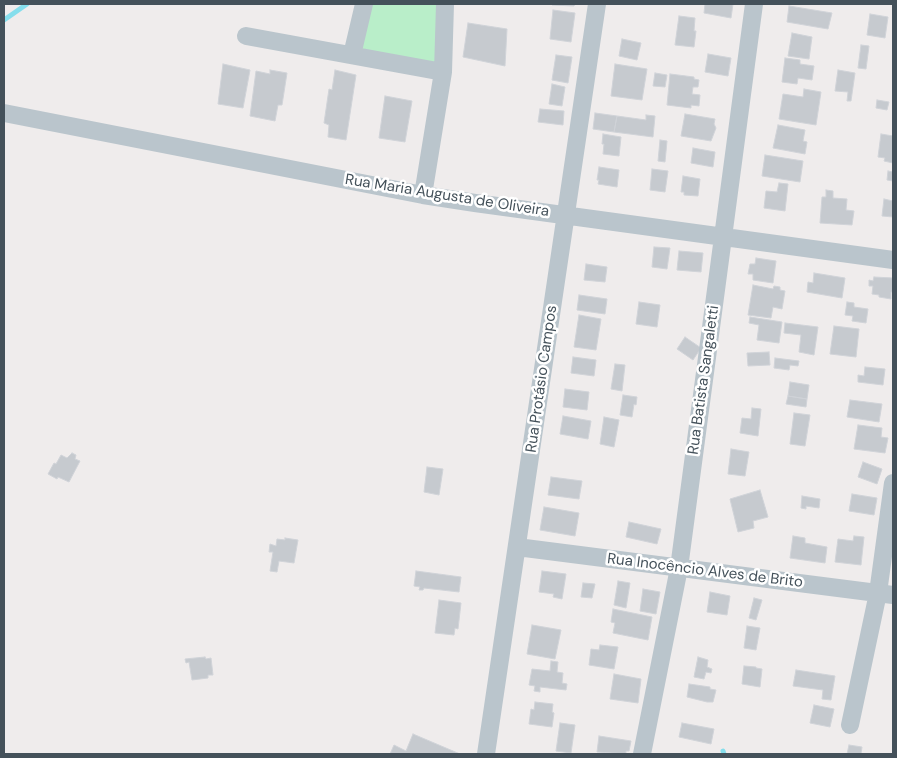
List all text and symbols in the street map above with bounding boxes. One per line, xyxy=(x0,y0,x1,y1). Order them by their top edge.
street label: Rua Maria Augusta de Oliveira xyxy=(344,171,550,221)
street label: Rua Protásio Campos xyxy=(523,304,561,454)
street label: Rua Batista Sangaletti xyxy=(685,304,723,456)
street label: Rua Inocêncio Alves de Brito xyxy=(606,550,804,592)

